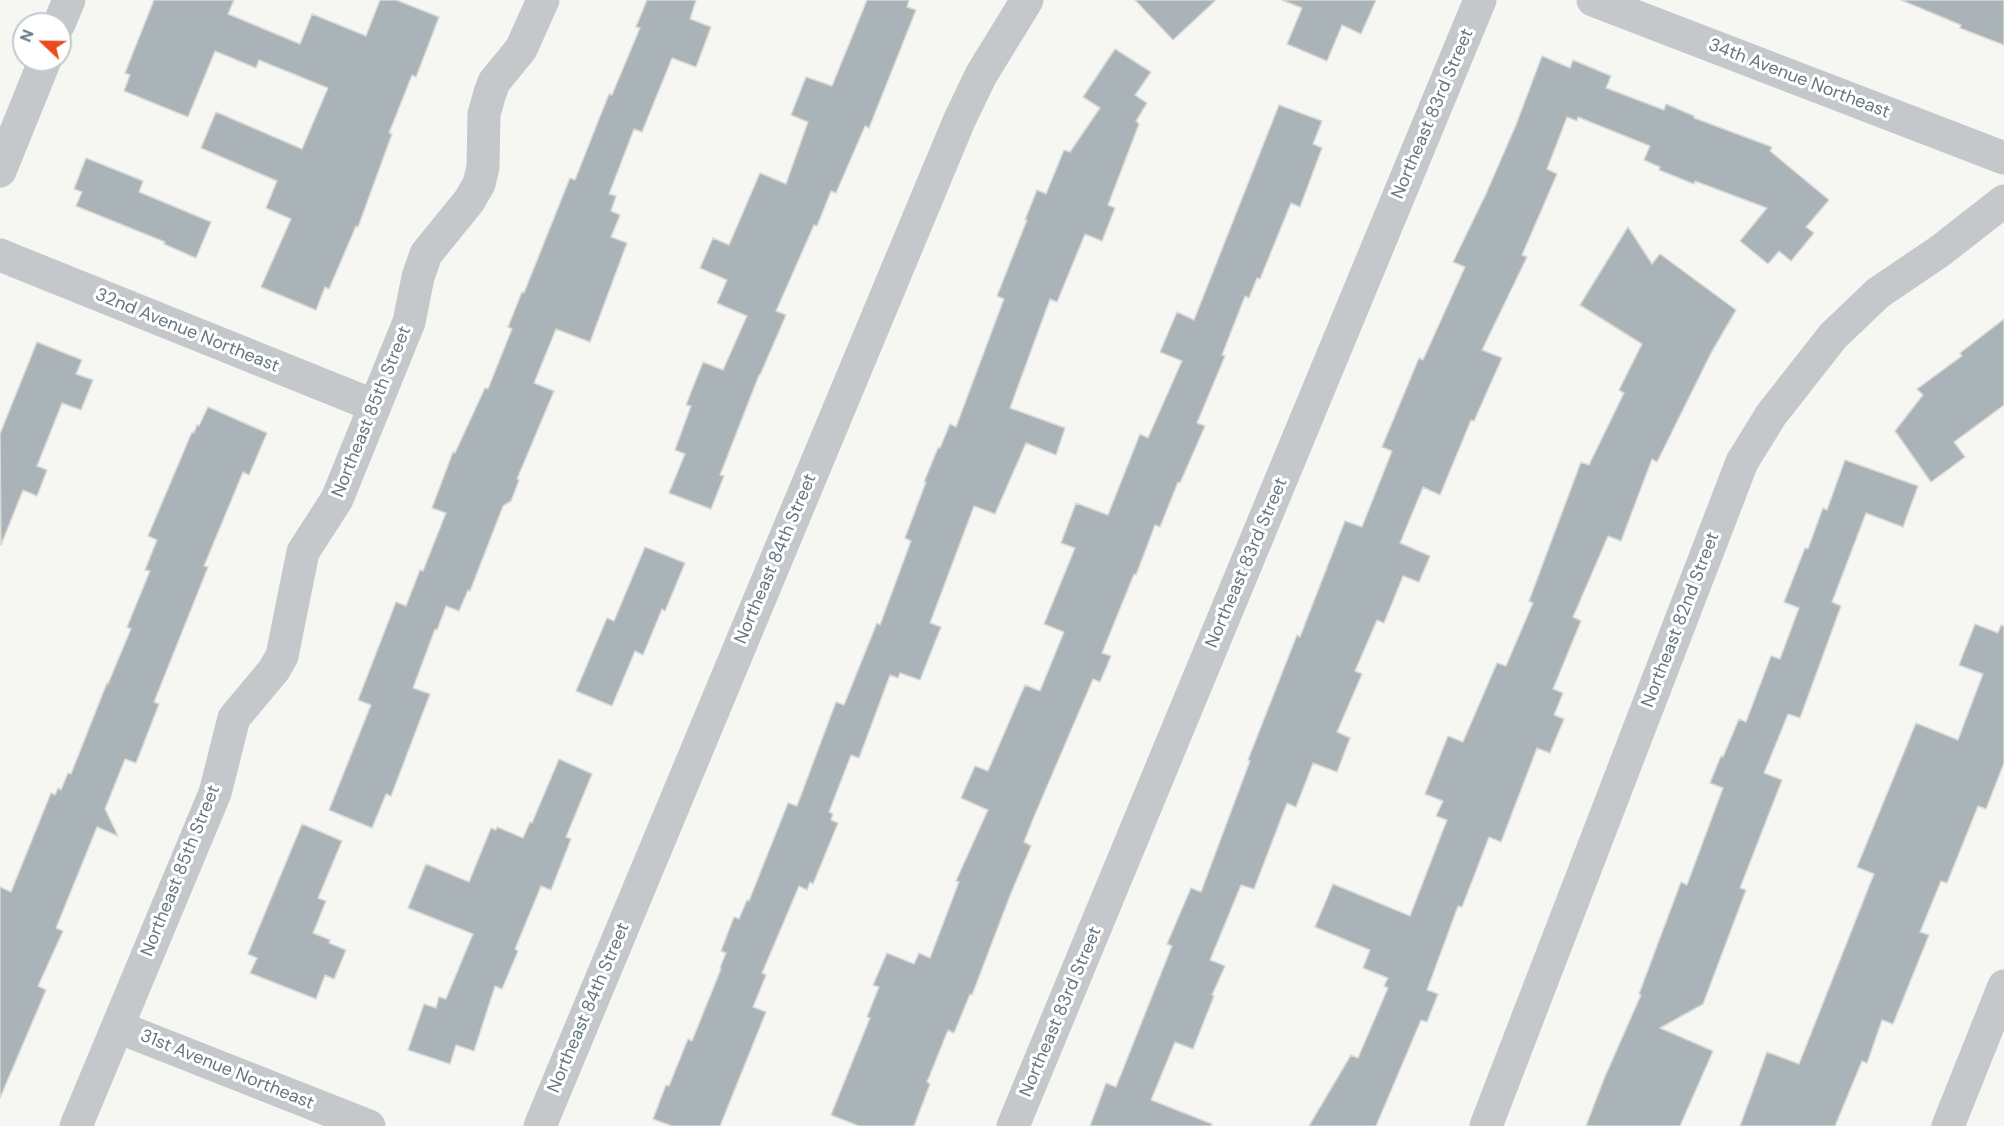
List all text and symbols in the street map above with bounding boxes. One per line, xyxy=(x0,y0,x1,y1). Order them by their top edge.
north arrow xyxy=(12,12,72,72)
text: N xyxy=(15,26,39,45)
street label: Northeast 83rd Street xyxy=(1387,26,1479,202)
street label: 34th Avenue Northeast xyxy=(1705,34,1893,124)
street label: 32nd Avenue Northeast xyxy=(92,284,282,378)
street label: Northeast 85th Street xyxy=(328,323,416,501)
street label: Northeast 84th Street xyxy=(730,471,822,647)
street label: Northeast 83rd Street xyxy=(1201,475,1293,651)
street label: Northeast 82nd Street xyxy=(1638,529,1724,711)
street label: Northeast 85th Street xyxy=(137,782,225,960)
street label: Northeast 84th Street xyxy=(543,920,635,1096)
street label: Northeast 83rd Street xyxy=(1015,924,1107,1100)
street label: 31st Avenue Northeast xyxy=(137,1025,317,1115)

